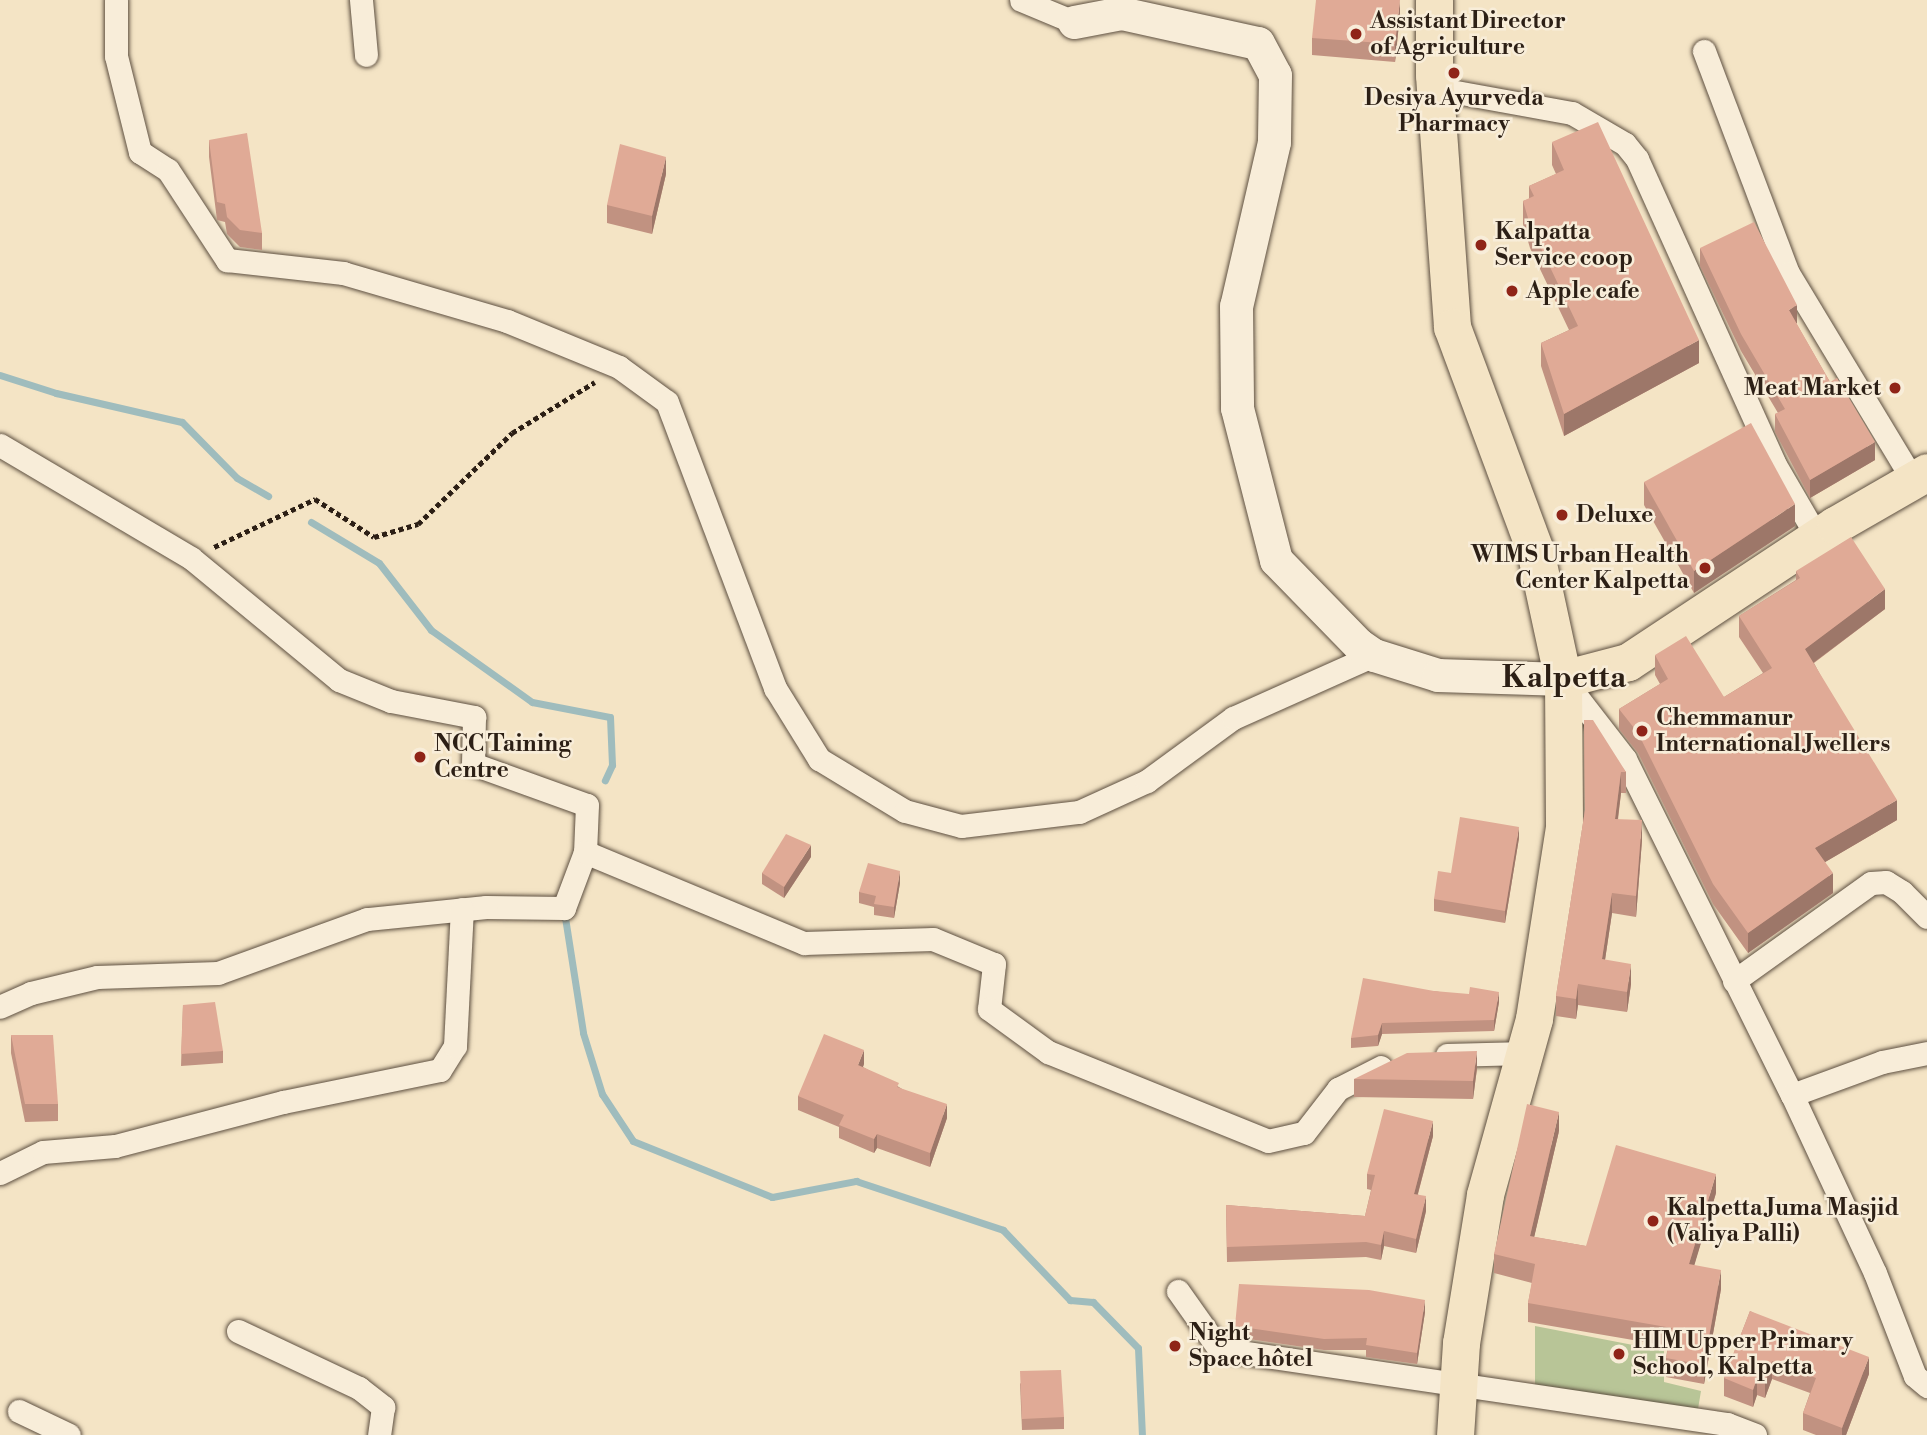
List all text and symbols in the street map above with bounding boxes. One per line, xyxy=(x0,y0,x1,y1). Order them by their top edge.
place label: Assistant Director of Agriculture xyxy=(1370,7,1566,61)
marker: Assistant Director of Agriculture xyxy=(1348,26,1364,42)
marker: Desiya Ayurveda Pharmacy xyxy=(1446,65,1462,81)
place label: Desiya Ayurveda Pharmacy xyxy=(1364,84,1544,138)
place label: Kalpatta Service coop xyxy=(1495,218,1633,272)
marker: Kalpatta Service coop xyxy=(1473,237,1489,253)
place label: Apple cafe xyxy=(1526,277,1640,305)
marker: Apple cafe xyxy=(1504,283,1520,299)
place label: Meat Market xyxy=(1744,374,1881,402)
marker: Meat Market xyxy=(1887,380,1903,396)
place label: Deluxe xyxy=(1576,501,1653,529)
marker: Deluxe xyxy=(1554,507,1570,523)
place label: WIMS Urban Health Center Kalpetta xyxy=(1471,541,1689,595)
marker: WIMS Urban Health Center Kalpetta xyxy=(1695,558,1715,578)
district label: Kalpetta xyxy=(1502,660,1626,696)
place label: Chemmanur International Jwellers xyxy=(1656,704,1890,758)
marker: Chemmanur International Jwellers xyxy=(1634,723,1650,739)
place label: NCC Taining Centre xyxy=(434,730,571,784)
marker: NCC Taining Centre xyxy=(412,749,428,765)
place label: Kalpetta Juma Masjid (Valiya Palli) xyxy=(1667,1194,1899,1248)
marker: Kalpetta Juma Masjid (Valiya Palli) xyxy=(1645,1213,1661,1229)
place label: Night Space hôtel xyxy=(1189,1319,1313,1373)
place label: HIM Upper Primary School, Kalpetta xyxy=(1633,1327,1853,1381)
marker: Night Space hôtel xyxy=(1167,1338,1183,1354)
marker: HIM Upper Primary School, Kalpetta xyxy=(1611,1346,1627,1362)

